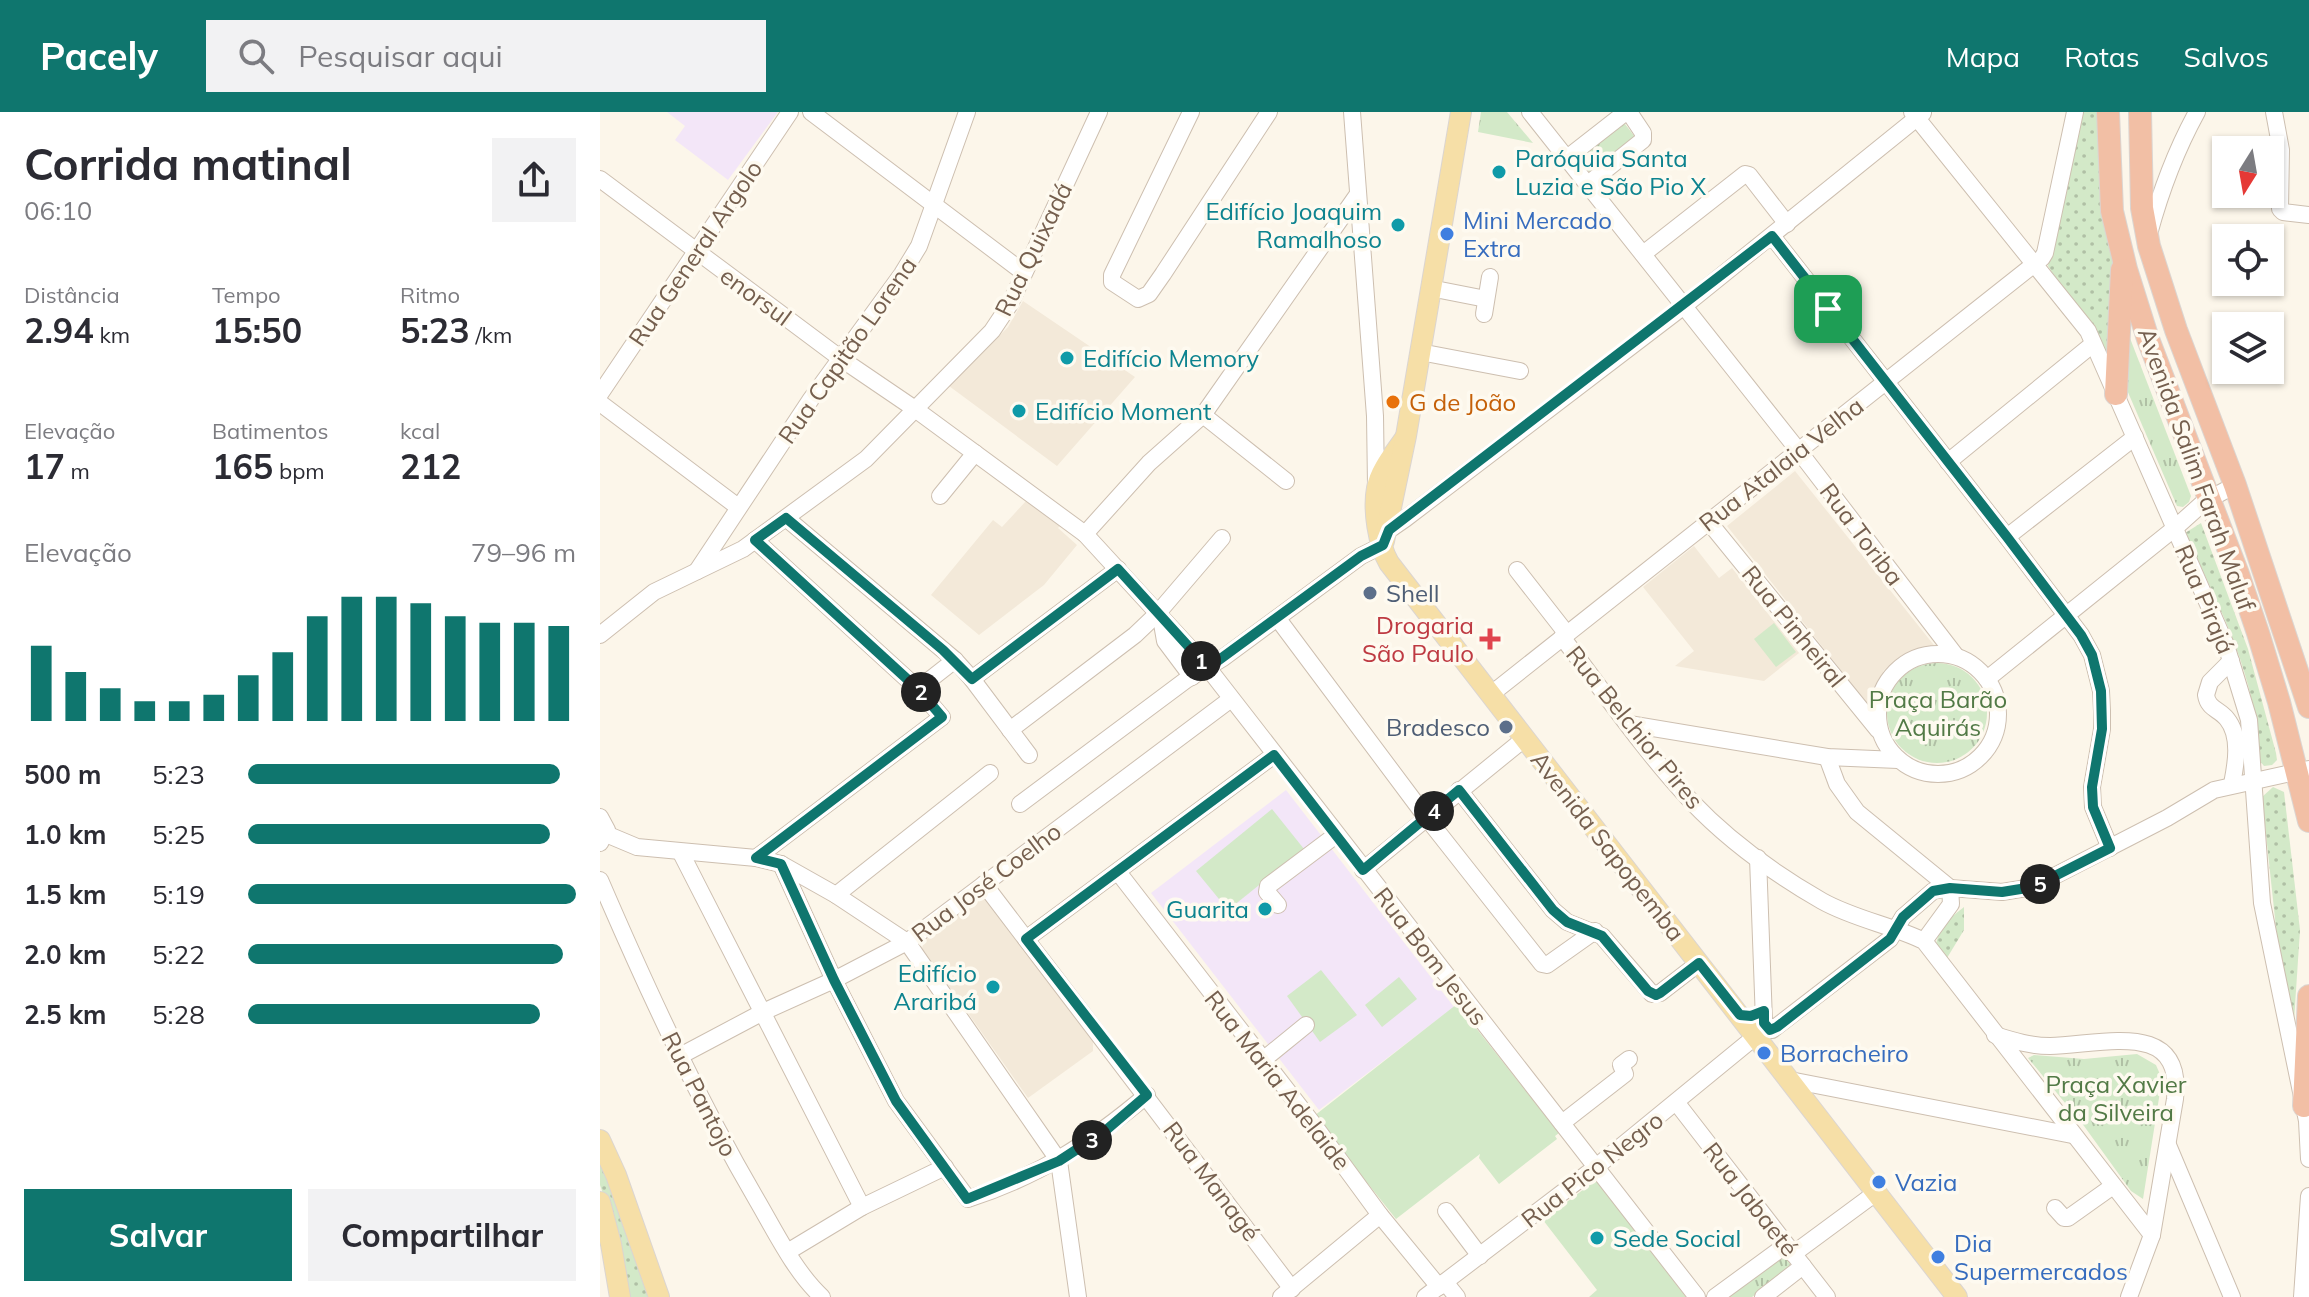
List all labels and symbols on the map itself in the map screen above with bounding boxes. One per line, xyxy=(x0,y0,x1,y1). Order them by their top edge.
north arrow xyxy=(2212,136,2284,208)
place label: Paróquia Santa Luzia e São Pio X xyxy=(1515,143,1706,201)
street label: Rua General Argolo xyxy=(622,154,768,352)
marker: Paróquia Santa Luzia e São Pio X xyxy=(1490,163,1508,181)
street label: Rua Quixadá xyxy=(988,177,1078,321)
place label: Edifício Joaquim Ramalhoso xyxy=(1205,196,1382,254)
place label: Mini Mercado Extra xyxy=(1463,205,1612,263)
marker: Edifício Joaquim Ramalhoso xyxy=(1389,216,1407,234)
marker: Mini Mercado Extra xyxy=(1438,225,1456,243)
street label: Rua Capitão Lorena xyxy=(771,251,923,449)
street label: enorsul xyxy=(714,260,798,332)
pin xyxy=(1794,275,1862,343)
street label: Avenida Salim Farah Maluf xyxy=(2132,323,2263,615)
place label: Edifício Memory xyxy=(1083,343,1259,373)
marker: Edifício Memory xyxy=(1058,349,1076,367)
place label: G de João xyxy=(1409,387,1516,417)
street label: Rua Atalaia Velha xyxy=(1693,391,1869,537)
marker: G de João xyxy=(1384,393,1402,411)
place label: Edifício Moment xyxy=(1035,396,1211,426)
marker: Edifício Moment xyxy=(1010,402,1028,420)
street label: Rua Toriba xyxy=(1814,477,1910,591)
street label: Rua Pirajá xyxy=(2169,540,2241,658)
street label: Rua Pinheiral xyxy=(1736,559,1852,693)
place label: Shell xyxy=(1386,578,1440,608)
marker: Shell xyxy=(1361,584,1379,602)
place label: Drogaria São Paulo xyxy=(1362,610,1474,668)
marker: Drogaria São Paulo xyxy=(1481,630,1499,648)
street label: Rua Belchior Pires xyxy=(1560,639,1710,815)
pin: 1 xyxy=(1181,641,1221,681)
pin: 2 xyxy=(901,672,941,712)
park label: Praça Barão Aquirás xyxy=(1869,684,2007,742)
place label: Bradesco xyxy=(1386,712,1490,742)
marker: Bradesco xyxy=(1497,718,1515,736)
street label: Avenida Sapopemba xyxy=(1525,745,1691,947)
pin: 4 xyxy=(1414,791,1454,831)
street label: Rua José Coelho xyxy=(905,816,1067,948)
pin: 5 xyxy=(2020,864,2060,904)
street label: Rua Bom Jesus xyxy=(1368,881,1494,1031)
place label: Guarita xyxy=(1166,894,1249,924)
marker: Guarita xyxy=(1256,900,1274,918)
place label: Edifício Araribá xyxy=(893,958,977,1016)
marker: Edifício Araribá xyxy=(984,978,1002,996)
street label: Rua Maria Adelaide xyxy=(1199,984,1357,1176)
street label: Rua Pantojo xyxy=(656,1027,744,1161)
place label: Borracheiro xyxy=(1780,1038,1909,1068)
marker: Borracheiro xyxy=(1755,1044,1773,1062)
park label: Praça Xavier da Silveira xyxy=(2046,1069,2187,1127)
street label: Rua Pico Negro xyxy=(1515,1104,1669,1234)
street label: Rua Managé xyxy=(1157,1115,1267,1247)
pin: 3 xyxy=(1072,1120,1112,1160)
street label: Rua Jabaeté xyxy=(1697,1136,1805,1262)
place label: Vazia xyxy=(1895,1167,1957,1197)
marker: Vazia xyxy=(1870,1173,1888,1191)
place label: Sede Social xyxy=(1613,1223,1741,1253)
place label: Dia Supermercados xyxy=(1954,1228,2128,1286)
marker: Sede Social xyxy=(1588,1229,1606,1247)
marker: Dia Supermercados xyxy=(1929,1248,1947,1266)

